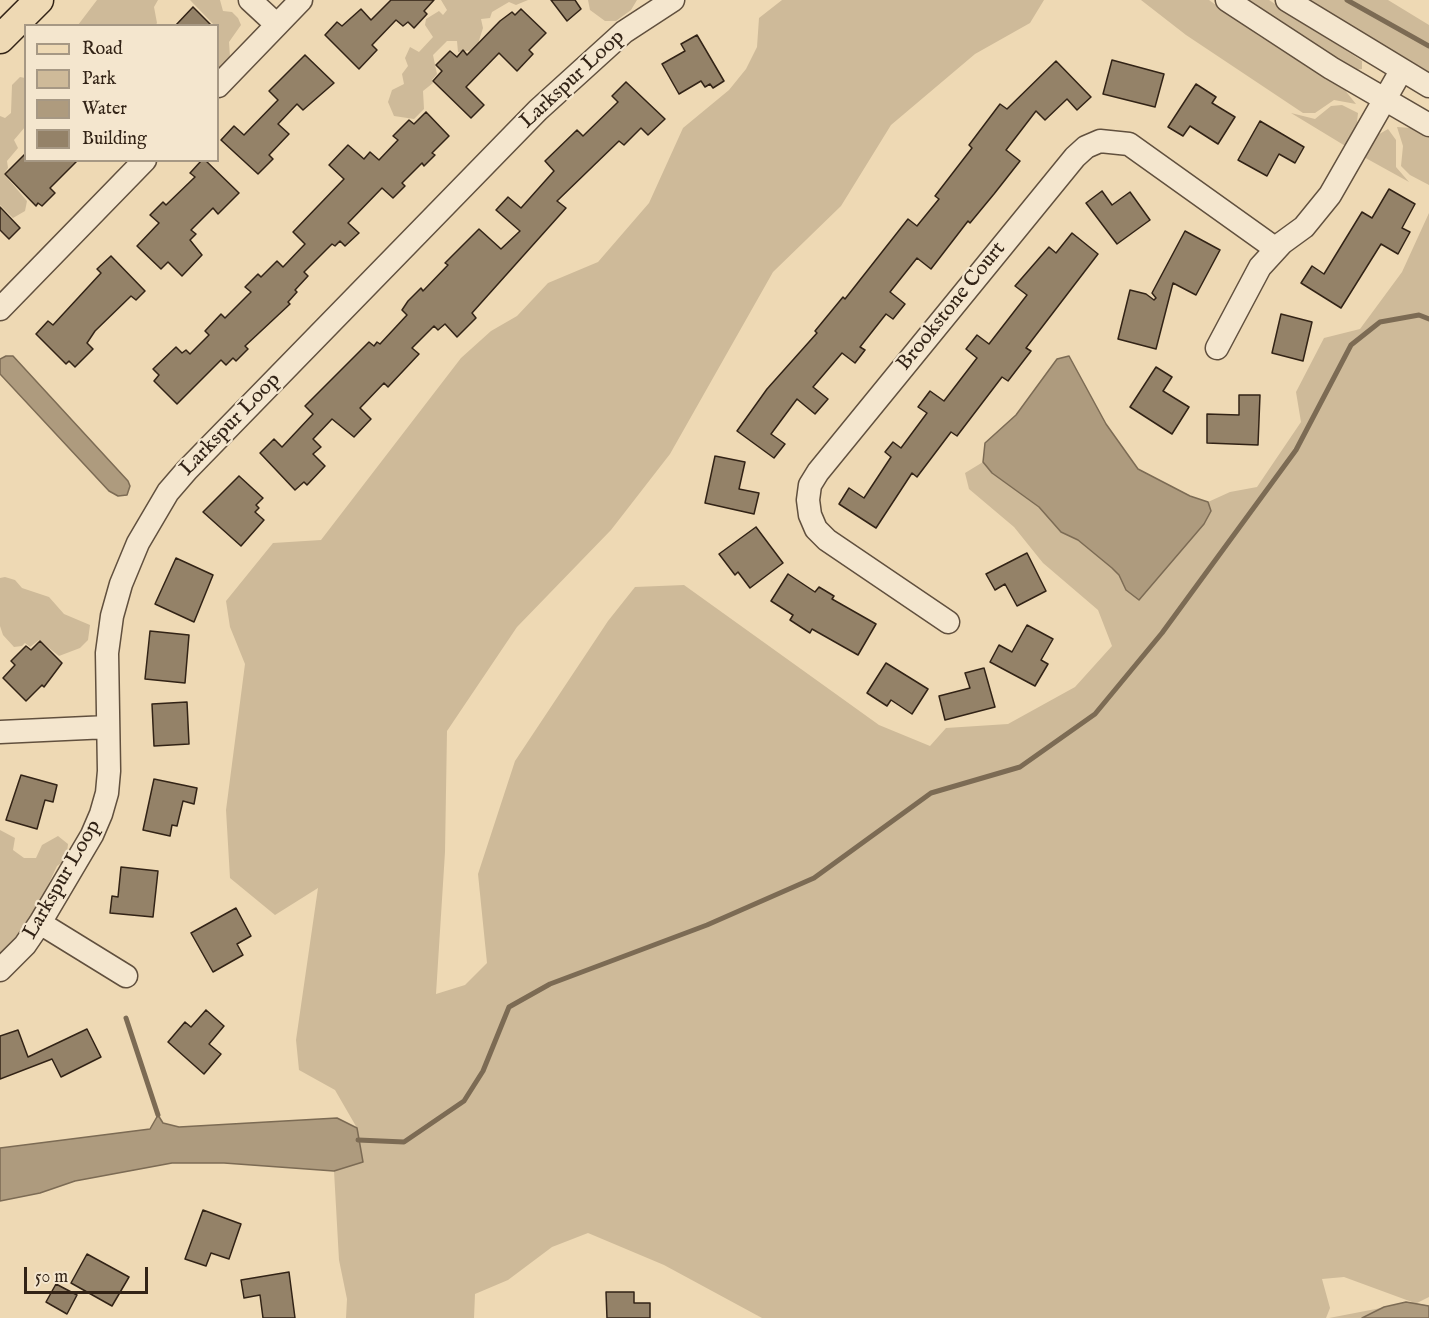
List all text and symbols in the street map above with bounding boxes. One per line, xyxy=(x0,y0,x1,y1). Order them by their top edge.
legend xyxy=(24,24,219,162)
street label: Larkspur Loop xyxy=(515,25,631,135)
text: Road xyxy=(82,38,123,61)
text: Park xyxy=(82,68,116,91)
text: Water xyxy=(82,98,127,121)
text: Building xyxy=(82,128,147,151)
street label: Brookstone Court xyxy=(892,237,1012,377)
street label: Larkspur Loop xyxy=(175,368,287,482)
street label: Larkspur Loop xyxy=(19,816,107,944)
scale bar xyxy=(27,1255,152,1293)
text: 50 m xyxy=(35,1266,68,1289)

